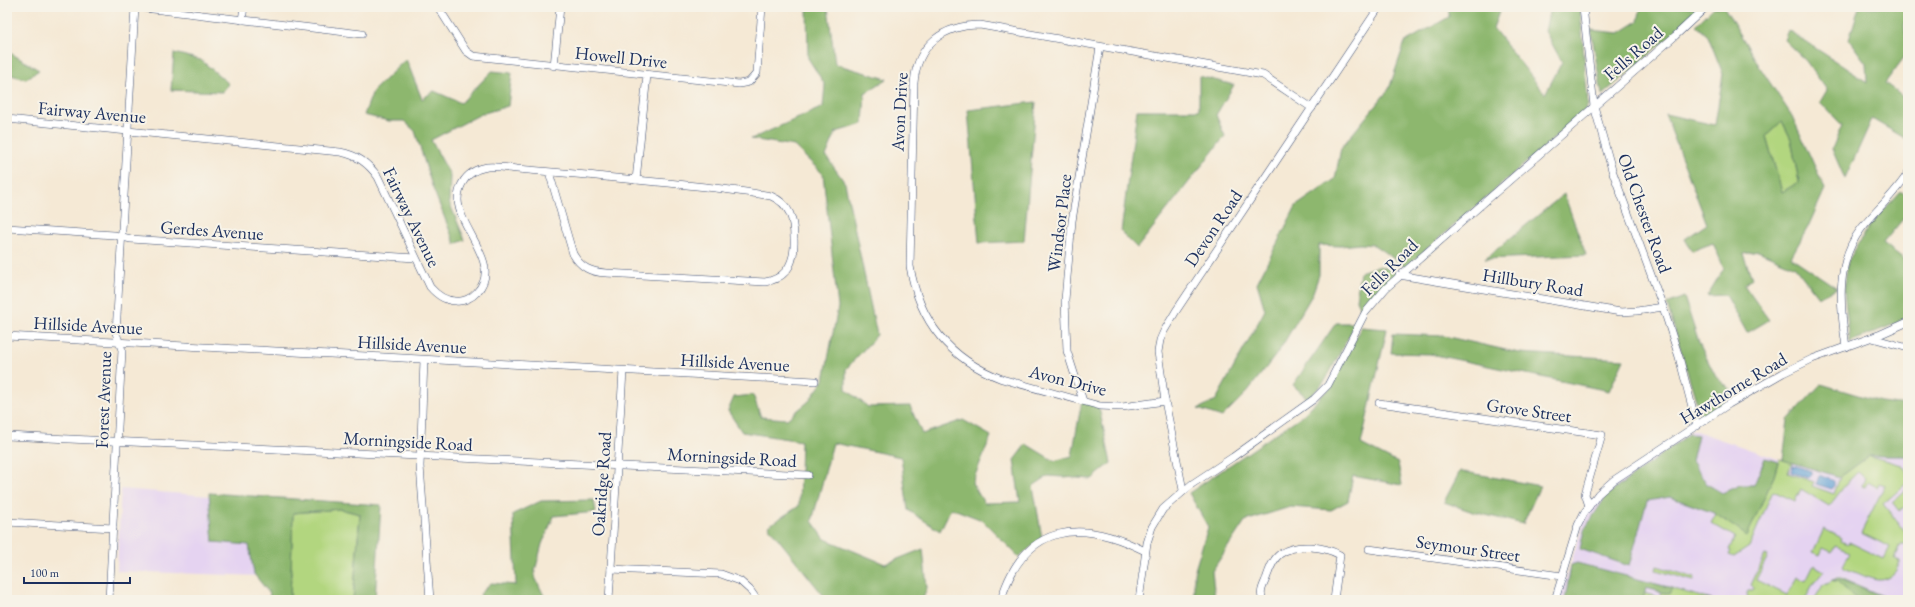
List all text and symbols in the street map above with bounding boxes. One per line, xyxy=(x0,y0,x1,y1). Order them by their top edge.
street label: Fells Road xyxy=(1598,20,1668,85)
street label: Howell Drive xyxy=(574,41,668,73)
street label: Avon Drive xyxy=(885,72,913,153)
street label: Fairway Avenue xyxy=(37,96,147,128)
street label: Old Chester Road xyxy=(1613,150,1678,277)
street label: Fairway Avenue xyxy=(378,163,446,271)
street label: Windsor Place xyxy=(1042,173,1076,273)
street label: Devon Road xyxy=(1179,184,1248,271)
street label: Gerdes Avenue xyxy=(160,215,264,245)
street label: Fells Road xyxy=(1356,233,1423,300)
street label: Hillbury Road xyxy=(1481,263,1586,301)
street label: Hillside Avenue xyxy=(33,311,143,339)
street label: Hillside Avenue xyxy=(357,330,467,358)
street label: Hawthorne Road xyxy=(1675,346,1792,429)
street label: Hillside Avenue xyxy=(680,348,790,376)
street label: Forest Avenue xyxy=(90,351,116,449)
street label: Avon Drive xyxy=(1026,359,1109,401)
street label: Grove Street xyxy=(1485,393,1573,427)
street label: Morningside Road xyxy=(343,426,474,456)
street label: Oakridge Road xyxy=(586,430,616,537)
street label: Morningside Road xyxy=(667,442,798,472)
street label: Seymour Street xyxy=(1414,529,1522,567)
scale bar xyxy=(24,559,130,585)
text: 100 m xyxy=(30,565,60,581)

